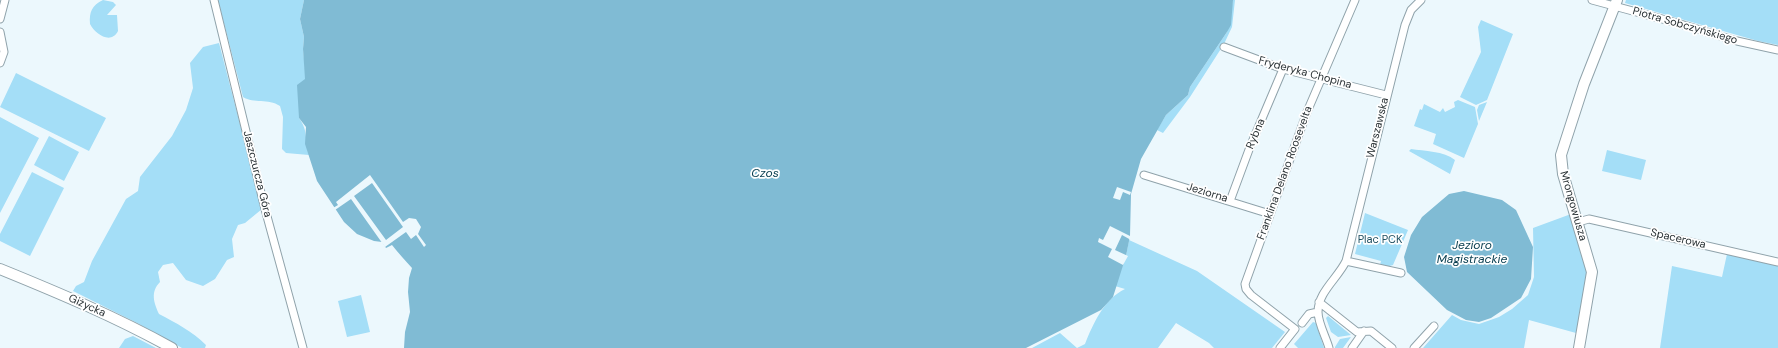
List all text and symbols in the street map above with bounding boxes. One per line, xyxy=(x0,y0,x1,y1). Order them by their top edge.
street label: Piotra Sobczyńskiego xyxy=(1631,5,1739,47)
street label: Fryderyka Chopina xyxy=(1257,54,1353,92)
street label: Warszawska xyxy=(1364,96,1392,160)
street label: Franklina Delano Roosevelta xyxy=(1255,104,1315,242)
street label: Rybna xyxy=(1244,117,1268,151)
street label: Jaszczurcza Góra xyxy=(240,129,274,219)
water label: Czos xyxy=(751,167,779,181)
street label: Mrongowiusza xyxy=(1557,170,1589,242)
street label: Jeziorna xyxy=(1185,181,1229,205)
street label: Spacerowa xyxy=(1649,226,1707,252)
park label: Plac PCK xyxy=(1358,233,1402,247)
water label: Jezioro Magistrackie xyxy=(1437,239,1507,267)
street label: Giżycka xyxy=(66,292,108,320)

